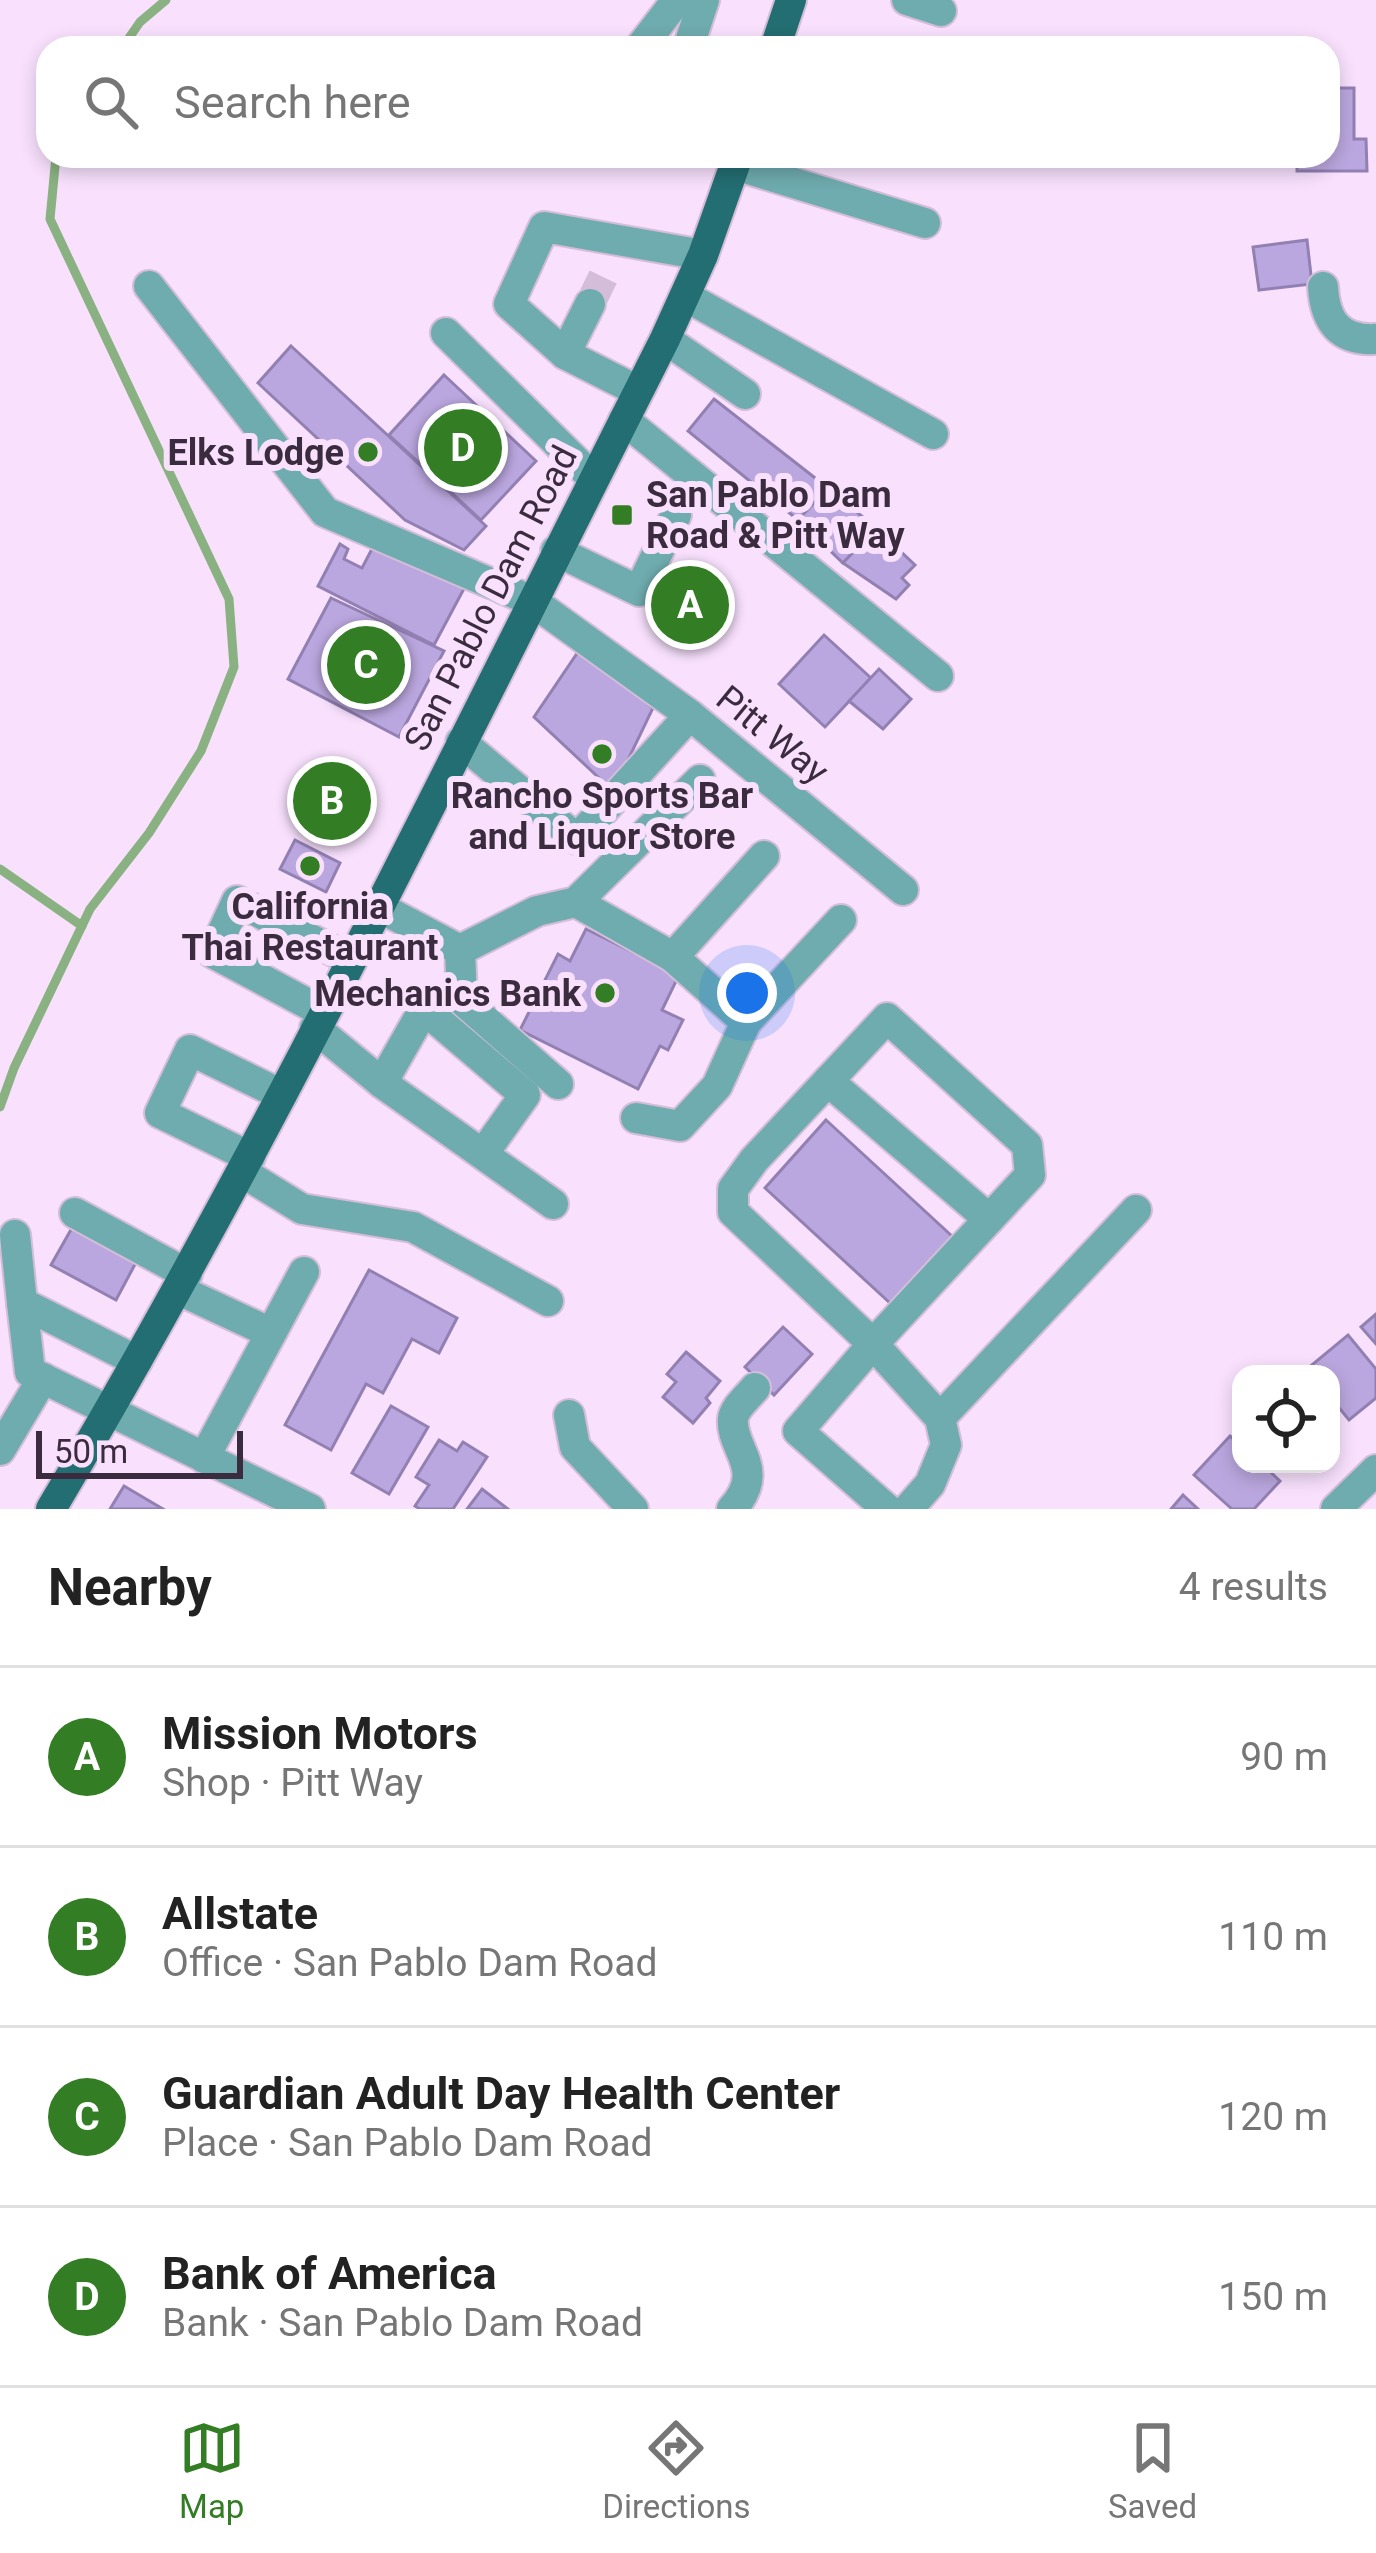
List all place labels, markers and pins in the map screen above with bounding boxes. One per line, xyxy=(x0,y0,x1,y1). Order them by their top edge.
pin: D xyxy=(424,403,502,493)
place label: Elks Lodge xyxy=(167,432,344,474)
marker: Elks Lodge xyxy=(355,439,381,465)
place label: San Pablo Dam Road & Pitt Way xyxy=(646,474,905,557)
marker: San Pablo Dam Road & Pitt Way xyxy=(609,502,635,528)
pin: A xyxy=(651,560,729,650)
pin: C xyxy=(327,620,405,710)
marker: Rancho Sports Bar and Liquor Store xyxy=(589,741,615,767)
pin: B xyxy=(293,756,371,846)
place label: Rancho Sports Bar and Liquor Store xyxy=(451,775,753,858)
marker: California Thai Restaurant xyxy=(297,853,323,879)
place label: California Thai Restaurant xyxy=(181,886,439,969)
place label: Mechanics Bank xyxy=(314,973,582,1015)
marker: Mechanics Bank xyxy=(592,980,618,1006)

